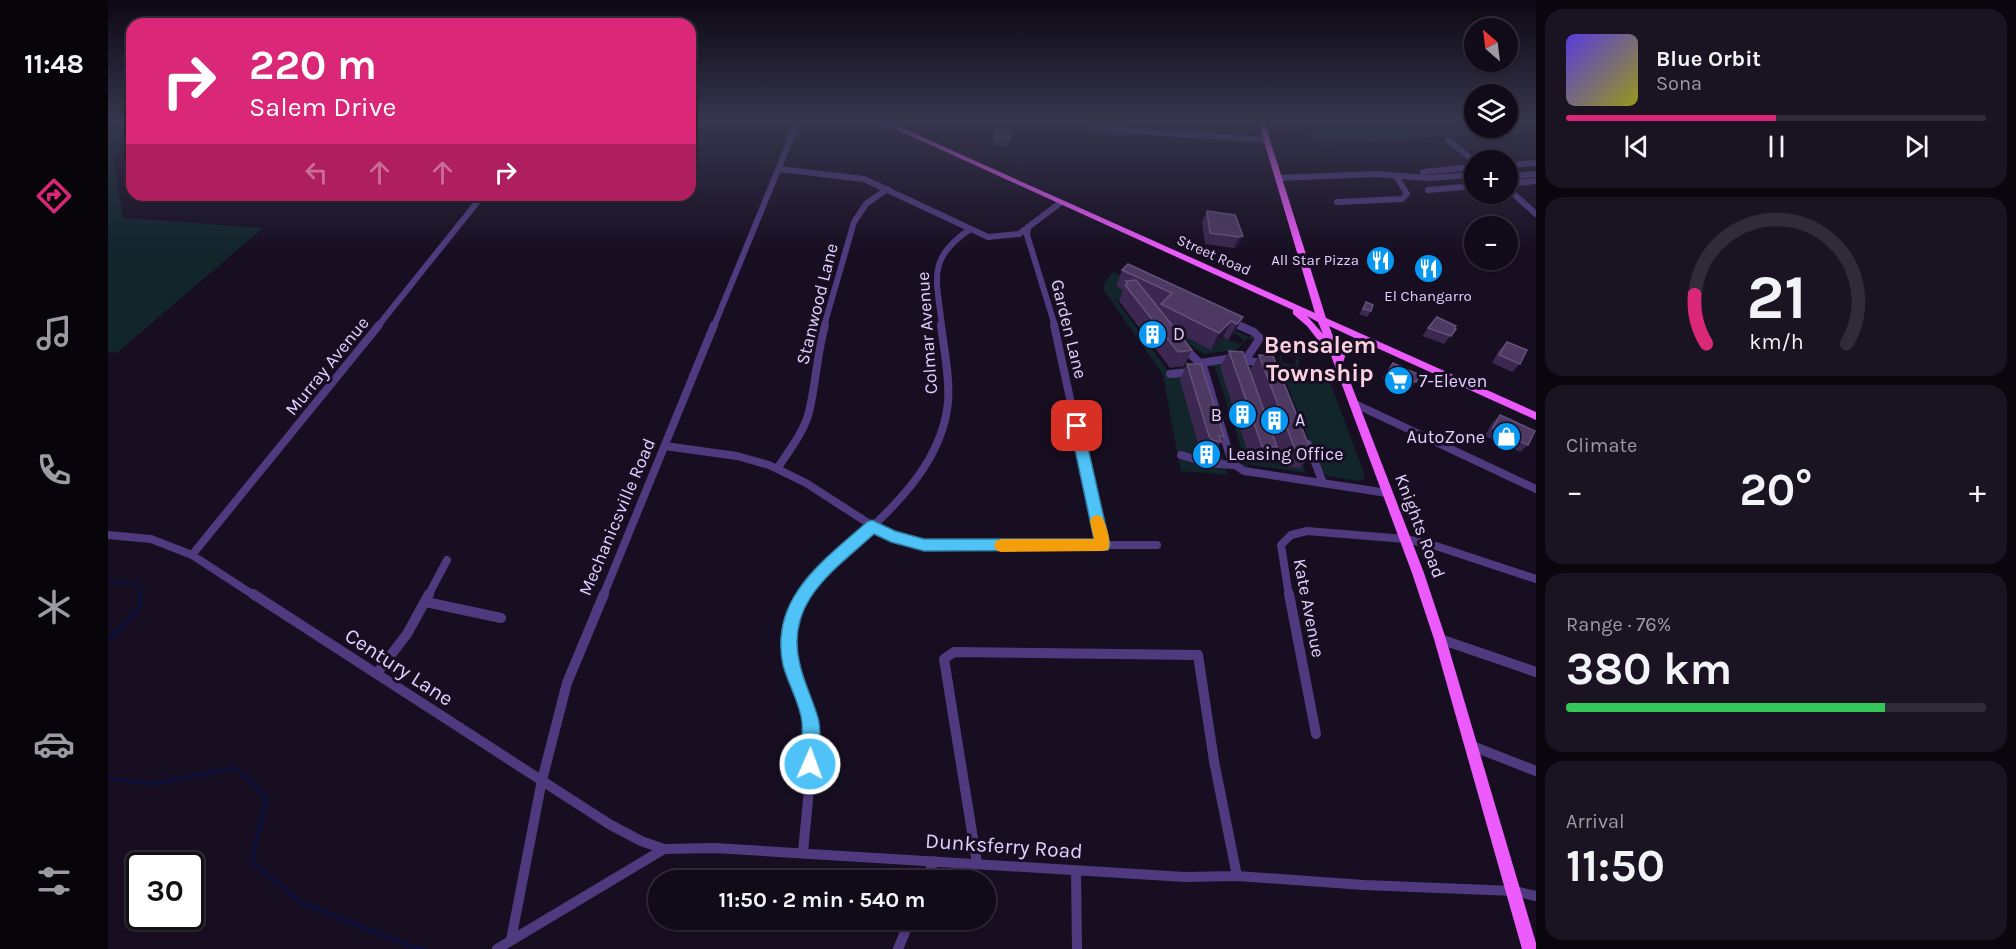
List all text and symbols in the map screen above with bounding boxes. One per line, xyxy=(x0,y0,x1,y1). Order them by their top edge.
north arrow xyxy=(1464,18,1518,72)
map controls xyxy=(1464,18,1518,270)
text: 220 m xyxy=(249,40,377,90)
icon: right xyxy=(150,42,228,120)
text: Blue Orbit xyxy=(1656,46,1761,72)
text: 11:48 xyxy=(24,48,84,80)
text: Sona xyxy=(1656,72,1702,95)
button: layers xyxy=(1464,84,1518,138)
text: Salem Drive xyxy=(249,91,396,123)
icon: previous xyxy=(1620,130,1653,163)
icon: pause xyxy=(1760,130,1793,163)
icon: next xyxy=(1900,130,1933,163)
button: + xyxy=(1464,150,1518,204)
icon: left xyxy=(300,156,333,189)
icon: ahead xyxy=(363,156,396,189)
icon: ahead xyxy=(426,156,459,189)
icon: right xyxy=(489,156,522,189)
icon: directions xyxy=(33,175,75,217)
button: − xyxy=(1464,216,1518,270)
street label: Street Road xyxy=(1174,231,1254,279)
street label: Stanwood Lane xyxy=(791,241,843,367)
restaurant icon: All Star Pizza xyxy=(1364,244,1396,276)
place label: All Star Pizza xyxy=(1271,251,1359,269)
restaurant icon: El Changarro xyxy=(1412,253,1444,285)
text: 21 xyxy=(1746,261,1806,334)
street label: Colmar Avenue xyxy=(912,271,942,395)
street label: Garden Lane xyxy=(1046,277,1092,381)
place label: El Changarro xyxy=(1384,287,1472,305)
icon: music xyxy=(33,312,75,354)
street label: Murray Avenue xyxy=(280,312,374,420)
building icon: D xyxy=(1136,318,1168,350)
place label: D xyxy=(1173,323,1185,345)
text: km/h xyxy=(1749,329,1803,354)
district label: Bensalem Township xyxy=(1264,331,1376,387)
supermarket icon: 7-Eleven xyxy=(1382,365,1414,397)
place label: 7-Eleven xyxy=(1419,370,1487,392)
building icon: B xyxy=(1227,399,1259,431)
pin xyxy=(1051,400,1102,451)
place label: B xyxy=(1211,404,1222,426)
building icon: A xyxy=(1258,404,1290,436)
icon: arrive xyxy=(1060,409,1093,442)
place label: A xyxy=(1295,409,1305,431)
shop icon: AutoZone xyxy=(1490,421,1522,453)
place label: AutoZone xyxy=(1407,426,1485,448)
text: Climate xyxy=(1566,434,1637,457)
street label: Mechanicsville Road xyxy=(574,435,660,599)
building icon: Leasing Office xyxy=(1191,438,1223,470)
place label: Leasing Office xyxy=(1228,443,1344,465)
icon: phone xyxy=(33,449,75,491)
text: 20° xyxy=(1739,464,1813,516)
street label: Knights Road xyxy=(1390,471,1450,581)
text: − xyxy=(1566,472,1583,510)
text: + xyxy=(1969,472,1986,510)
street label: Kate Avenue xyxy=(1289,557,1329,659)
icon: climate xyxy=(33,586,75,628)
text: Range · 76% xyxy=(1566,613,1671,636)
street label: Century Lane xyxy=(340,623,458,711)
text: 380 km xyxy=(1566,643,1732,695)
icon: car xyxy=(33,723,75,765)
position arrow xyxy=(778,732,842,796)
text: Arrival xyxy=(1566,810,1625,833)
street label: Dunksferry Road xyxy=(924,829,1084,863)
text: 11:50 xyxy=(1566,840,1665,892)
speed limit sign: 30 xyxy=(126,852,204,930)
icon: filters xyxy=(33,860,75,902)
text: 11:50 · 2 min · 540 m xyxy=(719,887,926,913)

